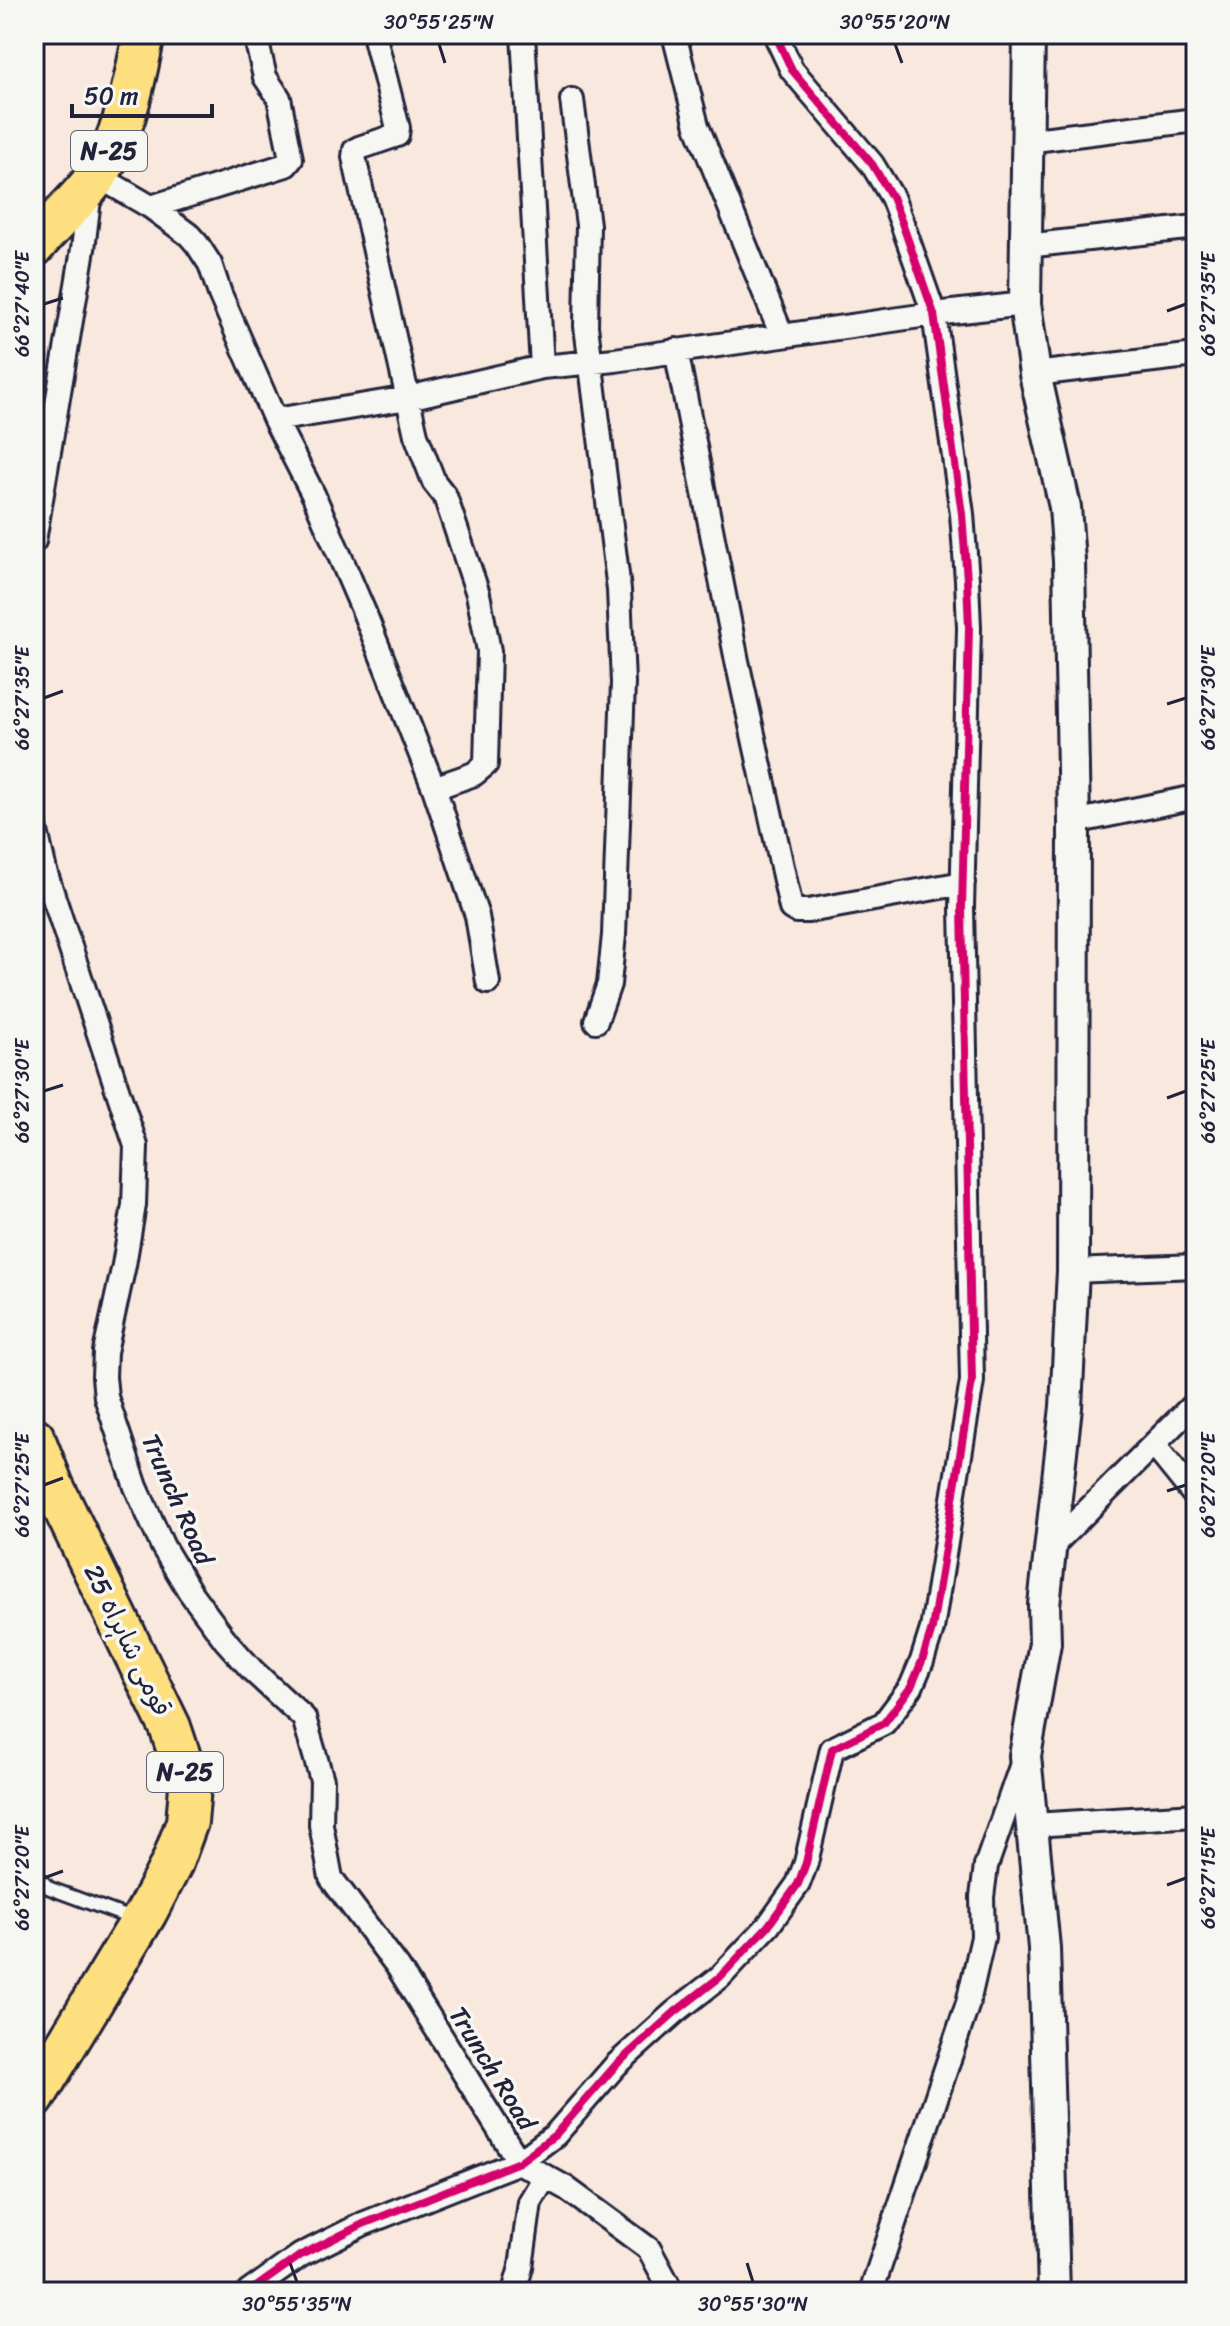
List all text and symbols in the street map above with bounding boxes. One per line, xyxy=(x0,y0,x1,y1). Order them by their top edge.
text: 30°55'25"N xyxy=(384,5,494,40)
text: 30°55'20"N xyxy=(840,5,950,40)
scale bar xyxy=(72,68,212,118)
text: 50 m xyxy=(84,75,139,117)
road number: N-25 xyxy=(71,131,147,171)
text: 66°27'40"E xyxy=(5,249,40,357)
text: 66°27'35"E xyxy=(1191,250,1226,356)
text: 66°27'35"E xyxy=(5,644,40,750)
text: 66°27'30"E xyxy=(1191,644,1226,750)
text: 66°27'30"E xyxy=(5,1037,40,1143)
text: 66°27'25"E xyxy=(1191,1037,1226,1143)
street label: Trunch Road xyxy=(129,1426,228,1574)
text: 66°27'20"E xyxy=(1191,1430,1226,1538)
text: 66°27'25"E xyxy=(5,1431,40,1537)
street label: قومی شاہراہ 25 xyxy=(71,1556,185,1724)
road number: N-25 xyxy=(147,1752,223,1792)
text: 66°27'20"E xyxy=(5,1823,40,1931)
text: 66°27'15"E xyxy=(1191,1825,1226,1929)
street label: Trunch Road xyxy=(436,1997,551,2141)
text: 30°55'35"N xyxy=(242,2287,352,2322)
text: 30°55'30"N xyxy=(698,2287,808,2322)

